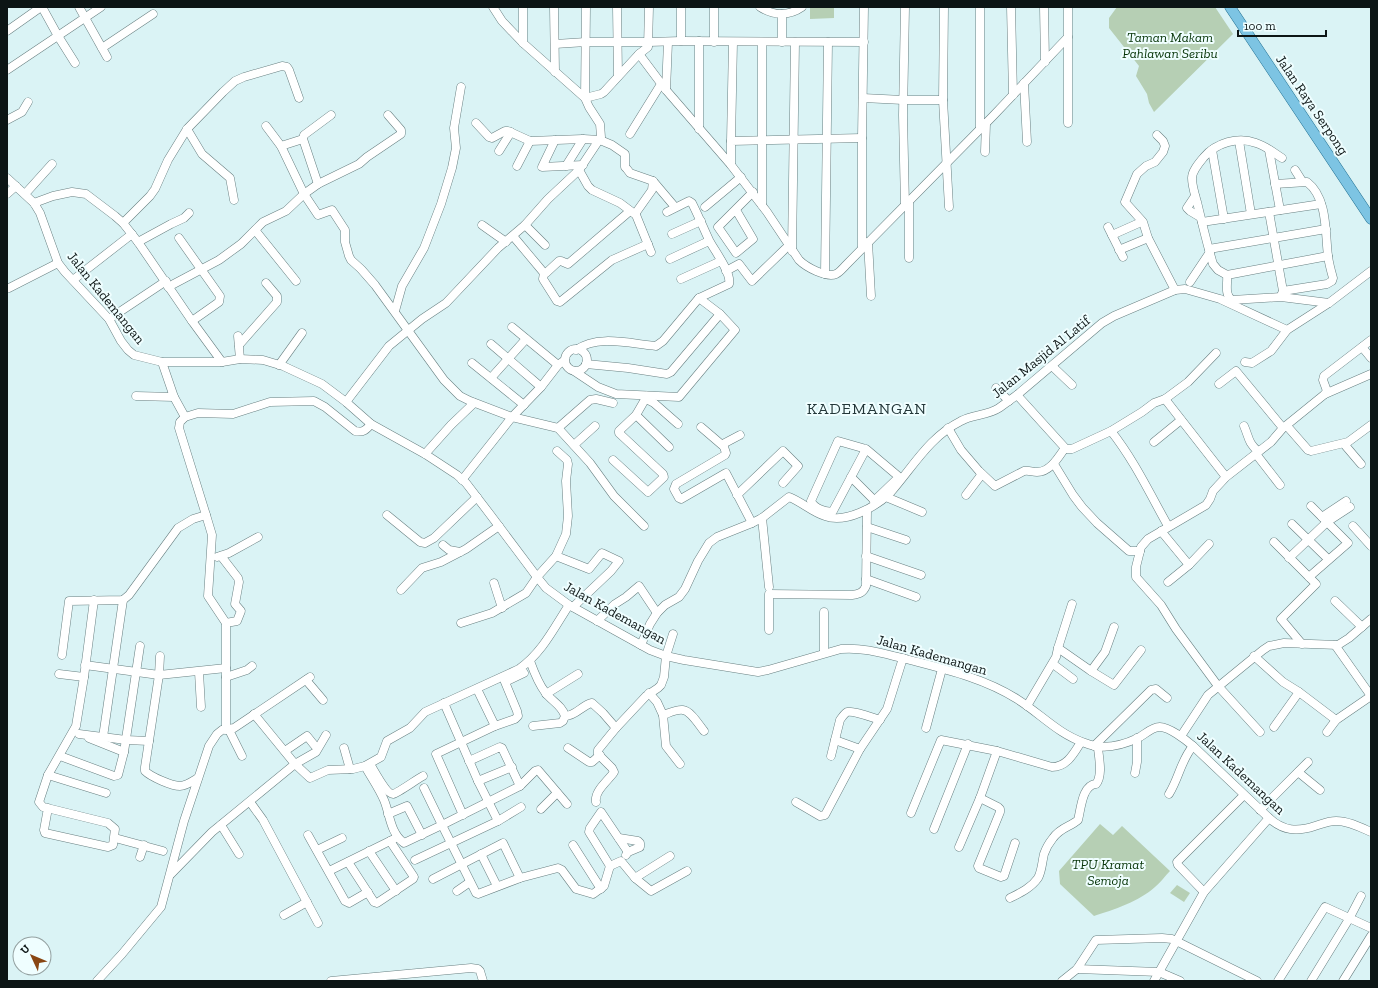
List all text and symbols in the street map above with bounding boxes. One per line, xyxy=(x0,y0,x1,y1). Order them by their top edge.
scale bar xyxy=(1238,12,1326,38)
text: 100 m xyxy=(1244,19,1276,33)
park label: Taman Makam Pahlawan Seribu xyxy=(1122,29,1218,62)
street label: Jalan Raya Serpong xyxy=(1272,52,1352,159)
street label: Jalan Kademangan xyxy=(64,248,148,348)
street label: Jalan Masjid Al Latif xyxy=(988,311,1095,402)
district label: KADEMANGAN xyxy=(807,399,927,418)
street label: Jalan Kademangan xyxy=(561,578,669,648)
street label: Jalan Kademangan xyxy=(875,631,989,679)
street label: Jalan Kademangan xyxy=(1194,728,1288,818)
park label: TPU Kramat Semoja xyxy=(1072,856,1144,889)
north arrow xyxy=(12,936,52,976)
text: U xyxy=(18,942,33,957)

